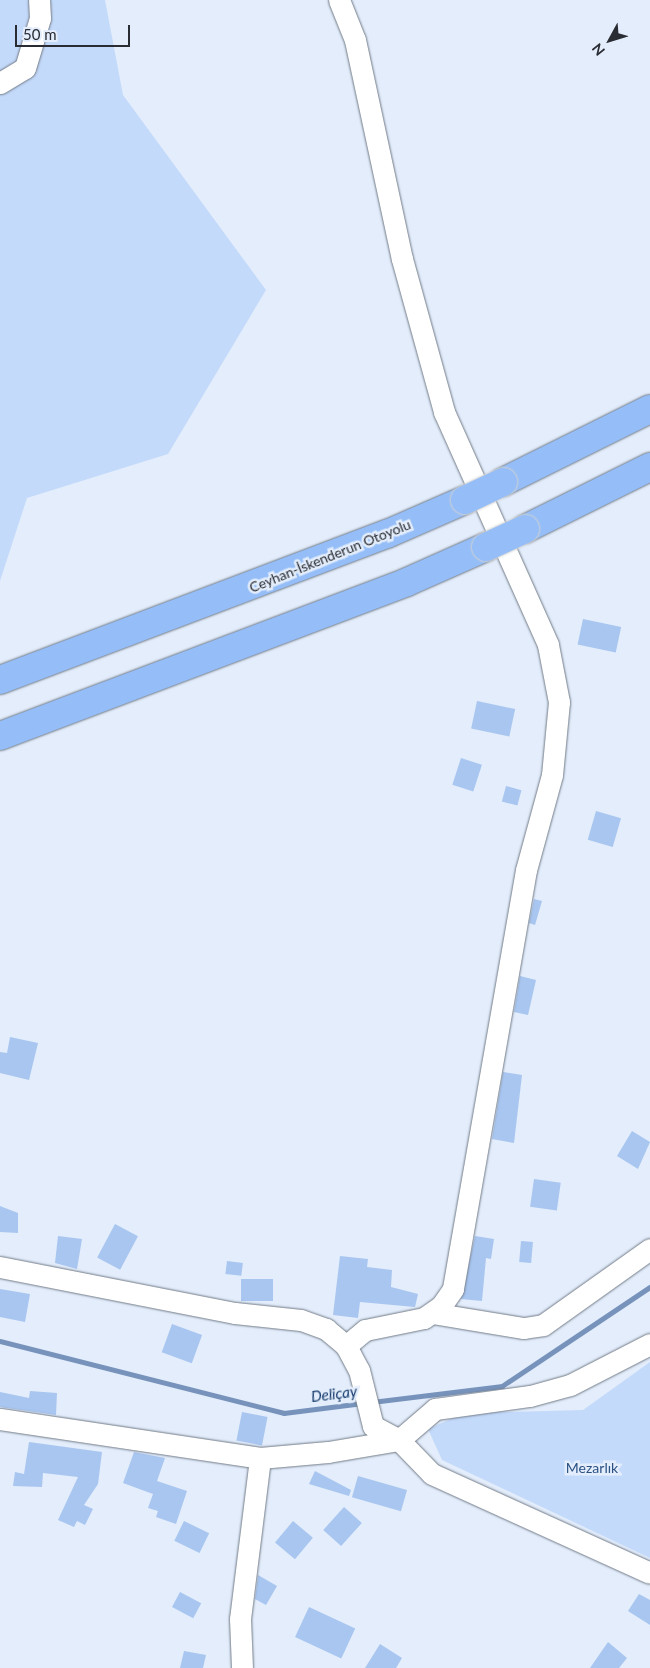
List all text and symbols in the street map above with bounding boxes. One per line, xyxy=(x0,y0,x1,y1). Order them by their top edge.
scale bar xyxy=(18,15,132,47)
north arrow xyxy=(585,15,635,65)
text: 50 m xyxy=(23,25,57,43)
text: N xyxy=(588,40,608,59)
street label: Ceyhan-İskenderun Otoyolu xyxy=(247,516,413,596)
water label: Deliçay xyxy=(310,1382,358,1406)
park label: Mezarlık xyxy=(566,1460,618,1476)

